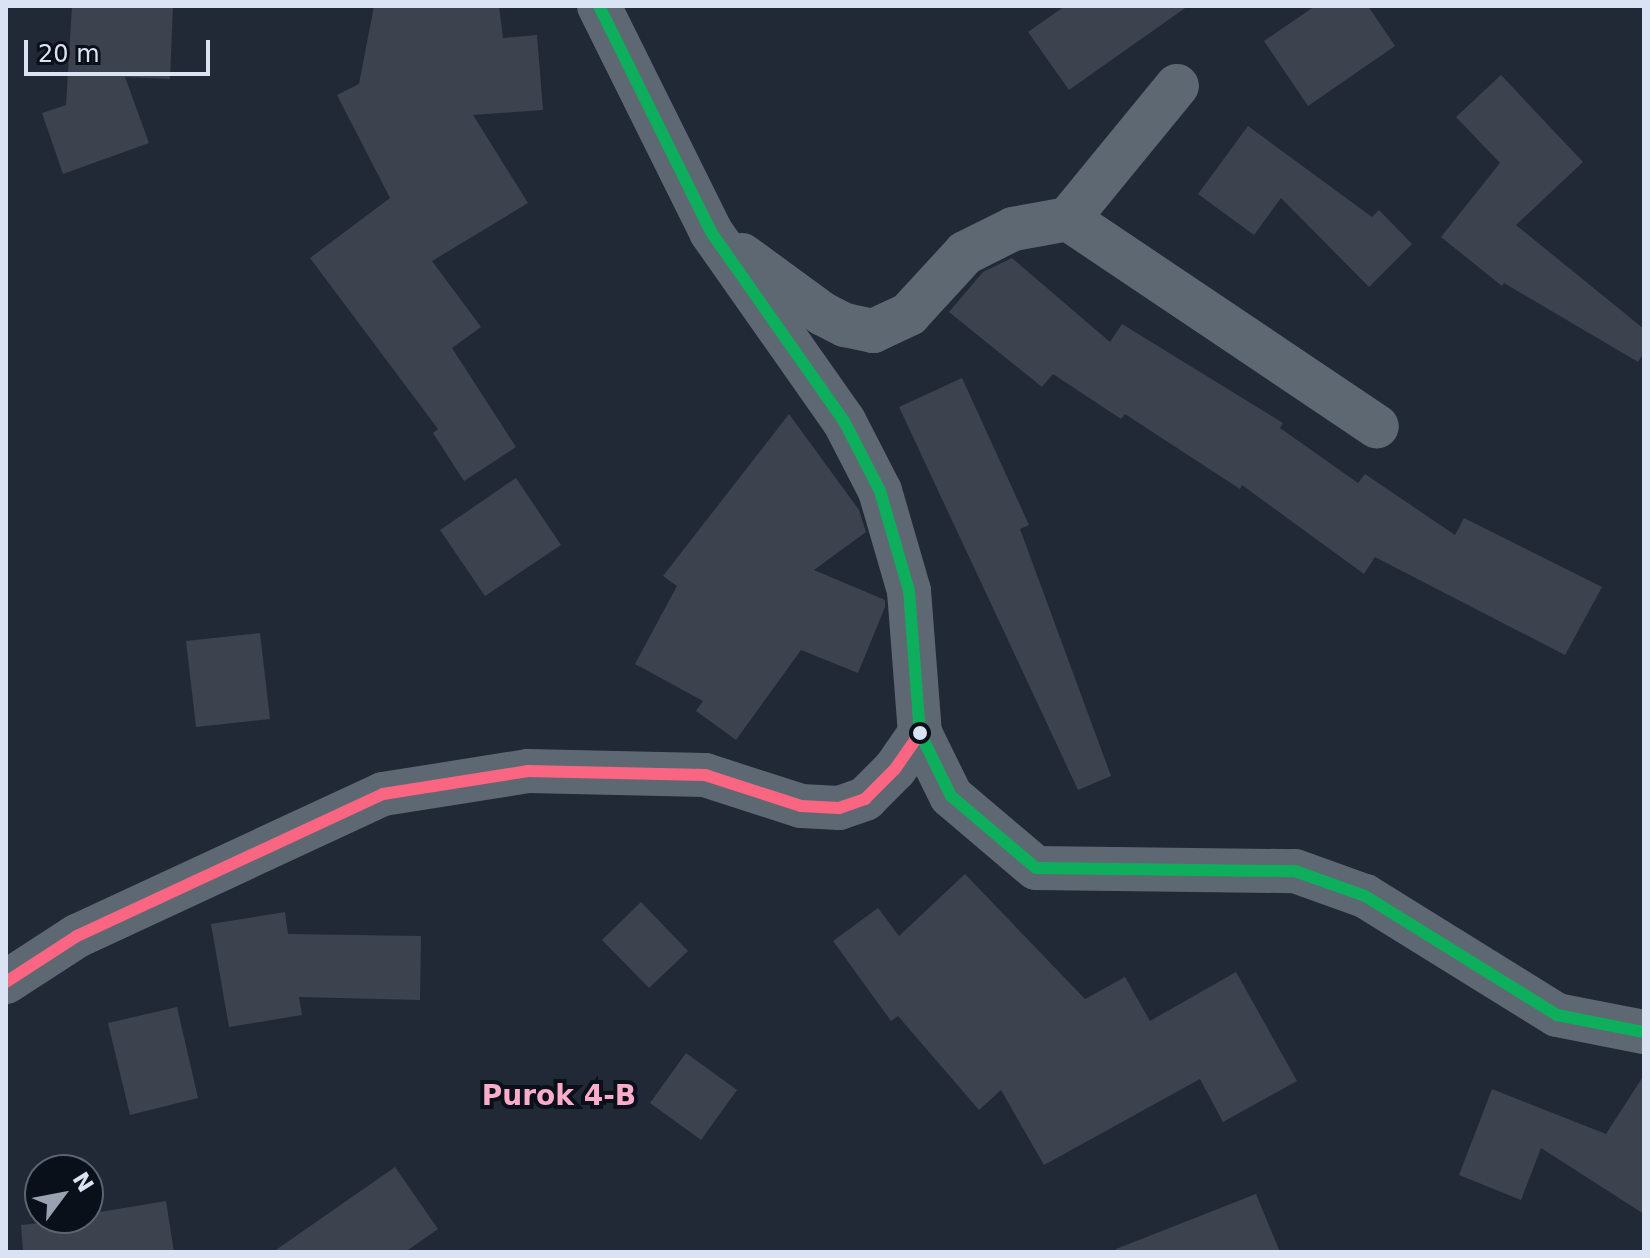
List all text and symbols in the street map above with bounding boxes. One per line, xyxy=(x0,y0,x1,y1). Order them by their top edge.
scale bar xyxy=(28,24,214,74)
text: 20 m xyxy=(38,40,100,68)
unlabelled marker xyxy=(912,725,928,741)
district label: Purok 4-B xyxy=(482,1079,636,1113)
north arrow xyxy=(24,1154,104,1234)
text: N xyxy=(68,1168,99,1197)

